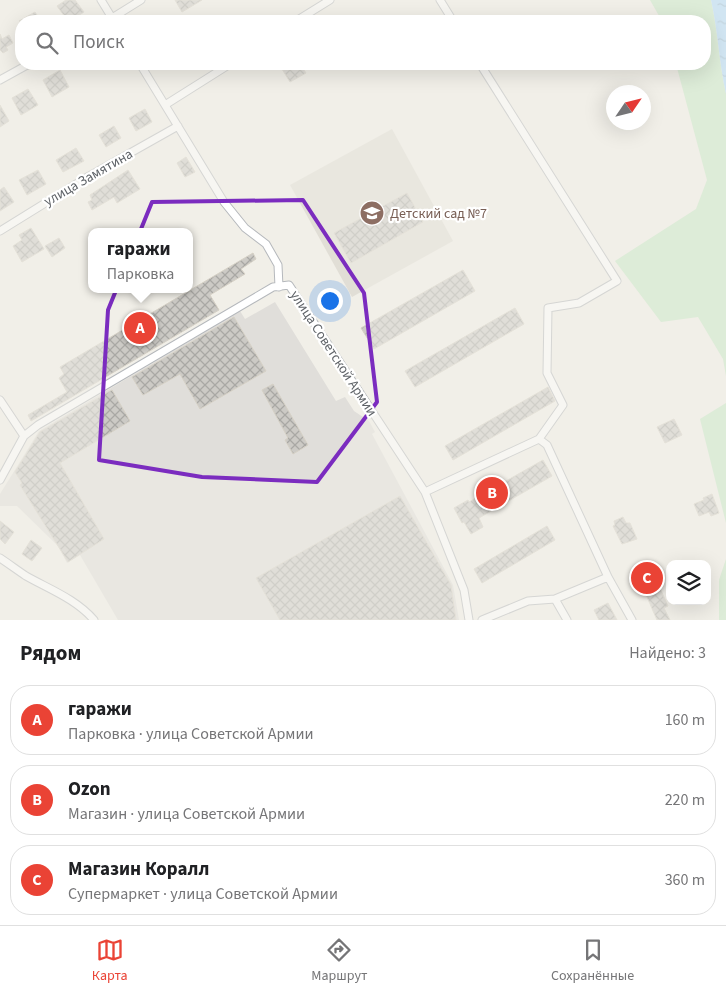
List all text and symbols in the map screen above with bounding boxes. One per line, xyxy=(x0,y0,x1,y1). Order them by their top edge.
search box xyxy=(15,15,711,70)
icon: search xyxy=(33,29,61,57)
text: Поиск xyxy=(73,29,124,56)
north arrow xyxy=(606,85,651,130)
street label: улица Замятина xyxy=(40,144,137,211)
school or university icon: Детский сад №7 xyxy=(359,200,385,226)
place label: Детский сад №7 xyxy=(390,204,487,224)
popup xyxy=(88,228,193,293)
text: гаражи xyxy=(107,236,171,263)
text: Парковка xyxy=(107,263,174,285)
street label: улица Советской Армии xyxy=(285,287,381,421)
your location xyxy=(317,288,343,314)
pin: A xyxy=(124,309,156,347)
pin: B xyxy=(476,474,508,512)
pin: C xyxy=(631,559,663,597)
map controls xyxy=(666,560,711,605)
button: layers xyxy=(666,560,711,605)
text: Рядом xyxy=(20,638,81,668)
text: Найдено: 3 xyxy=(629,642,706,664)
text: гаражи xyxy=(68,696,132,723)
text: A xyxy=(32,709,42,731)
text: 160 m xyxy=(665,709,705,731)
text: Парковка · улица Советской Армии xyxy=(68,723,314,745)
text: Ozon xyxy=(68,776,111,803)
text: B xyxy=(32,789,42,811)
text: 220 m xyxy=(665,789,705,811)
text: Магазин · улица Советской Армии xyxy=(68,803,305,825)
text: Магазин Коралл xyxy=(68,856,209,883)
text: C xyxy=(32,869,42,891)
text: 360 m xyxy=(665,869,705,891)
text: Супермаркет · улица Советской Армии xyxy=(68,883,338,905)
tab: Карта xyxy=(92,936,128,986)
tab: Маршрут xyxy=(311,936,367,986)
tab: Сохранённые xyxy=(551,936,634,986)

